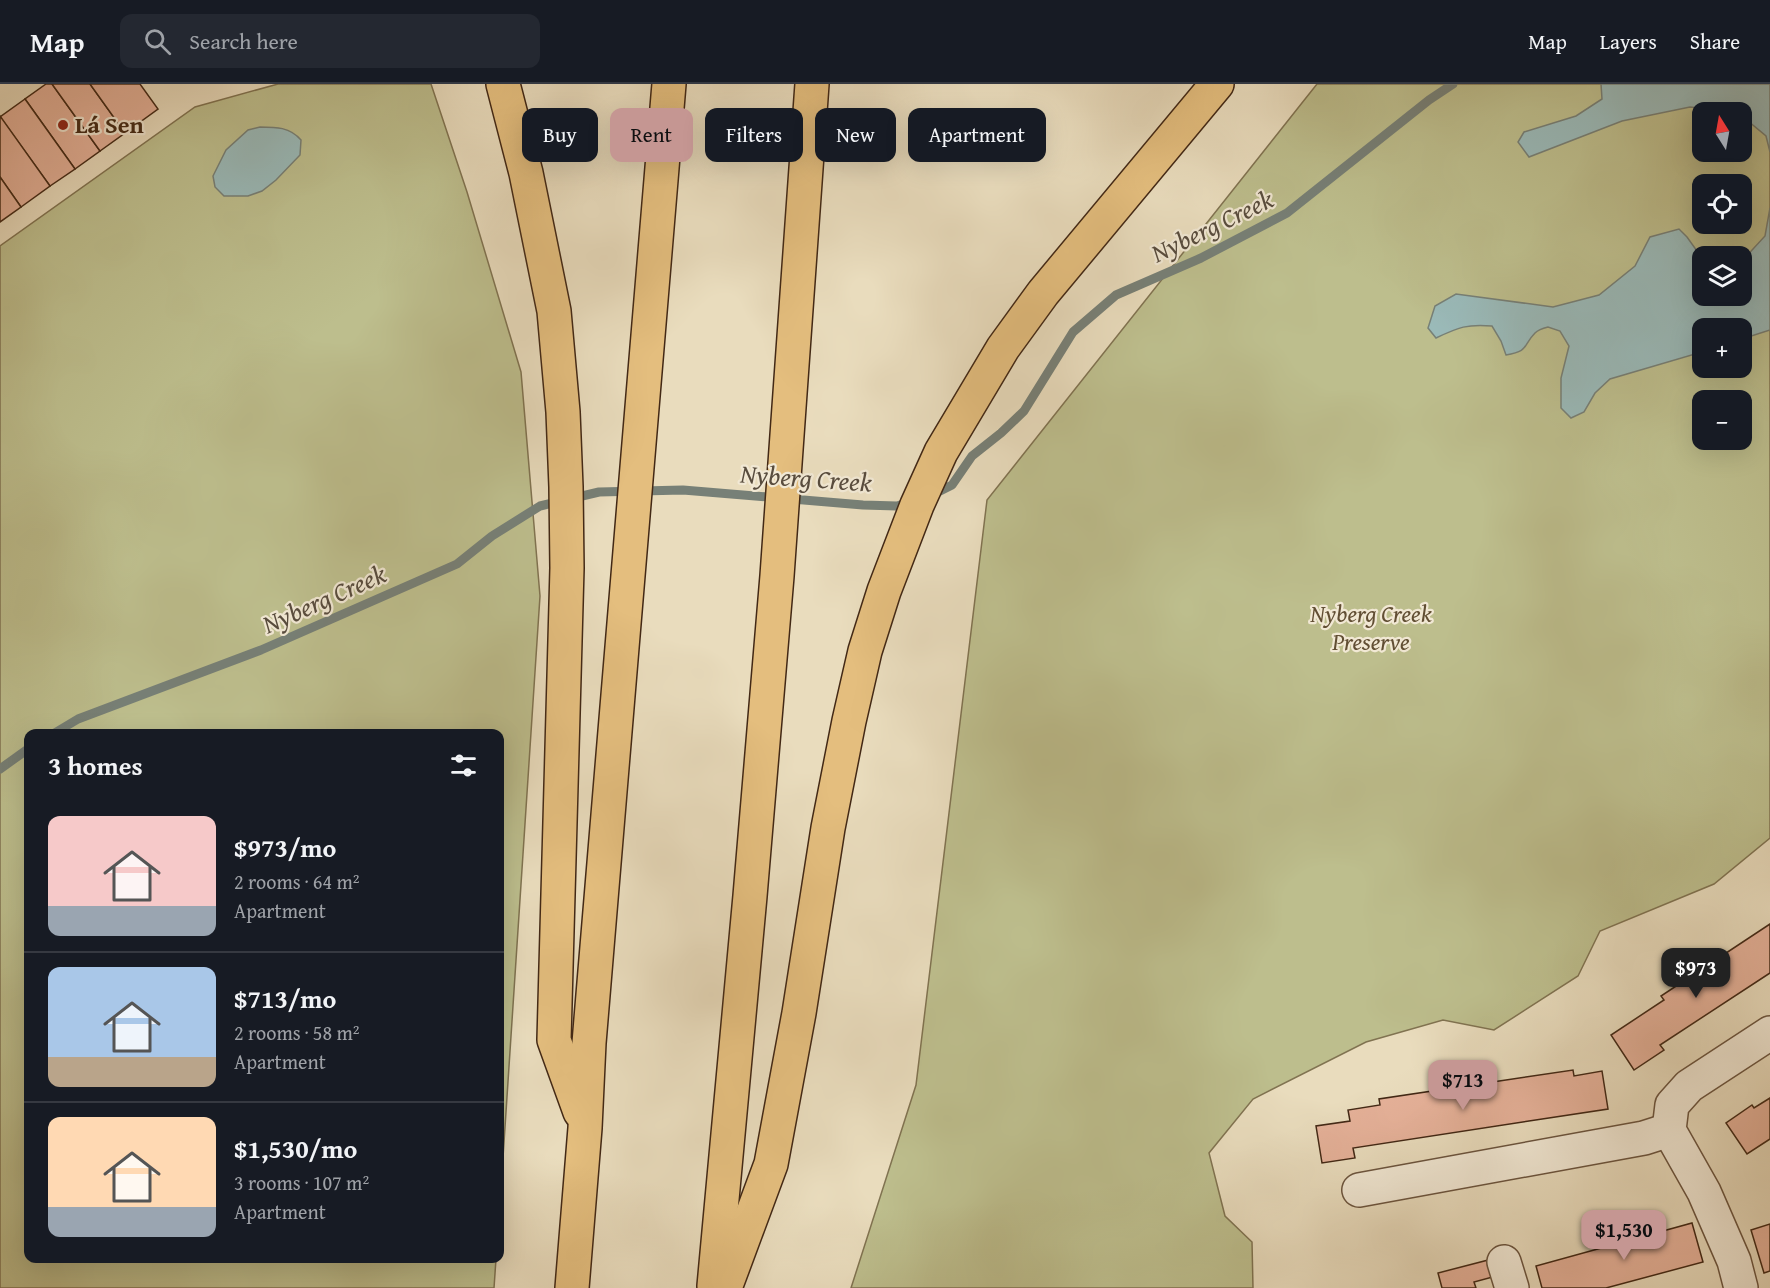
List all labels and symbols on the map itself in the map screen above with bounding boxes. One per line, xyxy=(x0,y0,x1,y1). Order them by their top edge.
north arrow xyxy=(1692,102,1752,162)
place label: Lá Sen xyxy=(75,107,144,142)
marker: Lá Sen xyxy=(56,118,70,132)
water label: Nyberg Creek xyxy=(1143,179,1280,272)
water label: Nyberg Creek xyxy=(738,453,873,502)
water label: Nyberg Creek xyxy=(255,554,392,644)
park label: Nyberg Creek Preserve xyxy=(1309,596,1432,659)
pin: $973 xyxy=(1660,948,1732,999)
pin: $713 xyxy=(1427,1060,1499,1111)
pin: $1,530 xyxy=(1575,1210,1673,1261)

